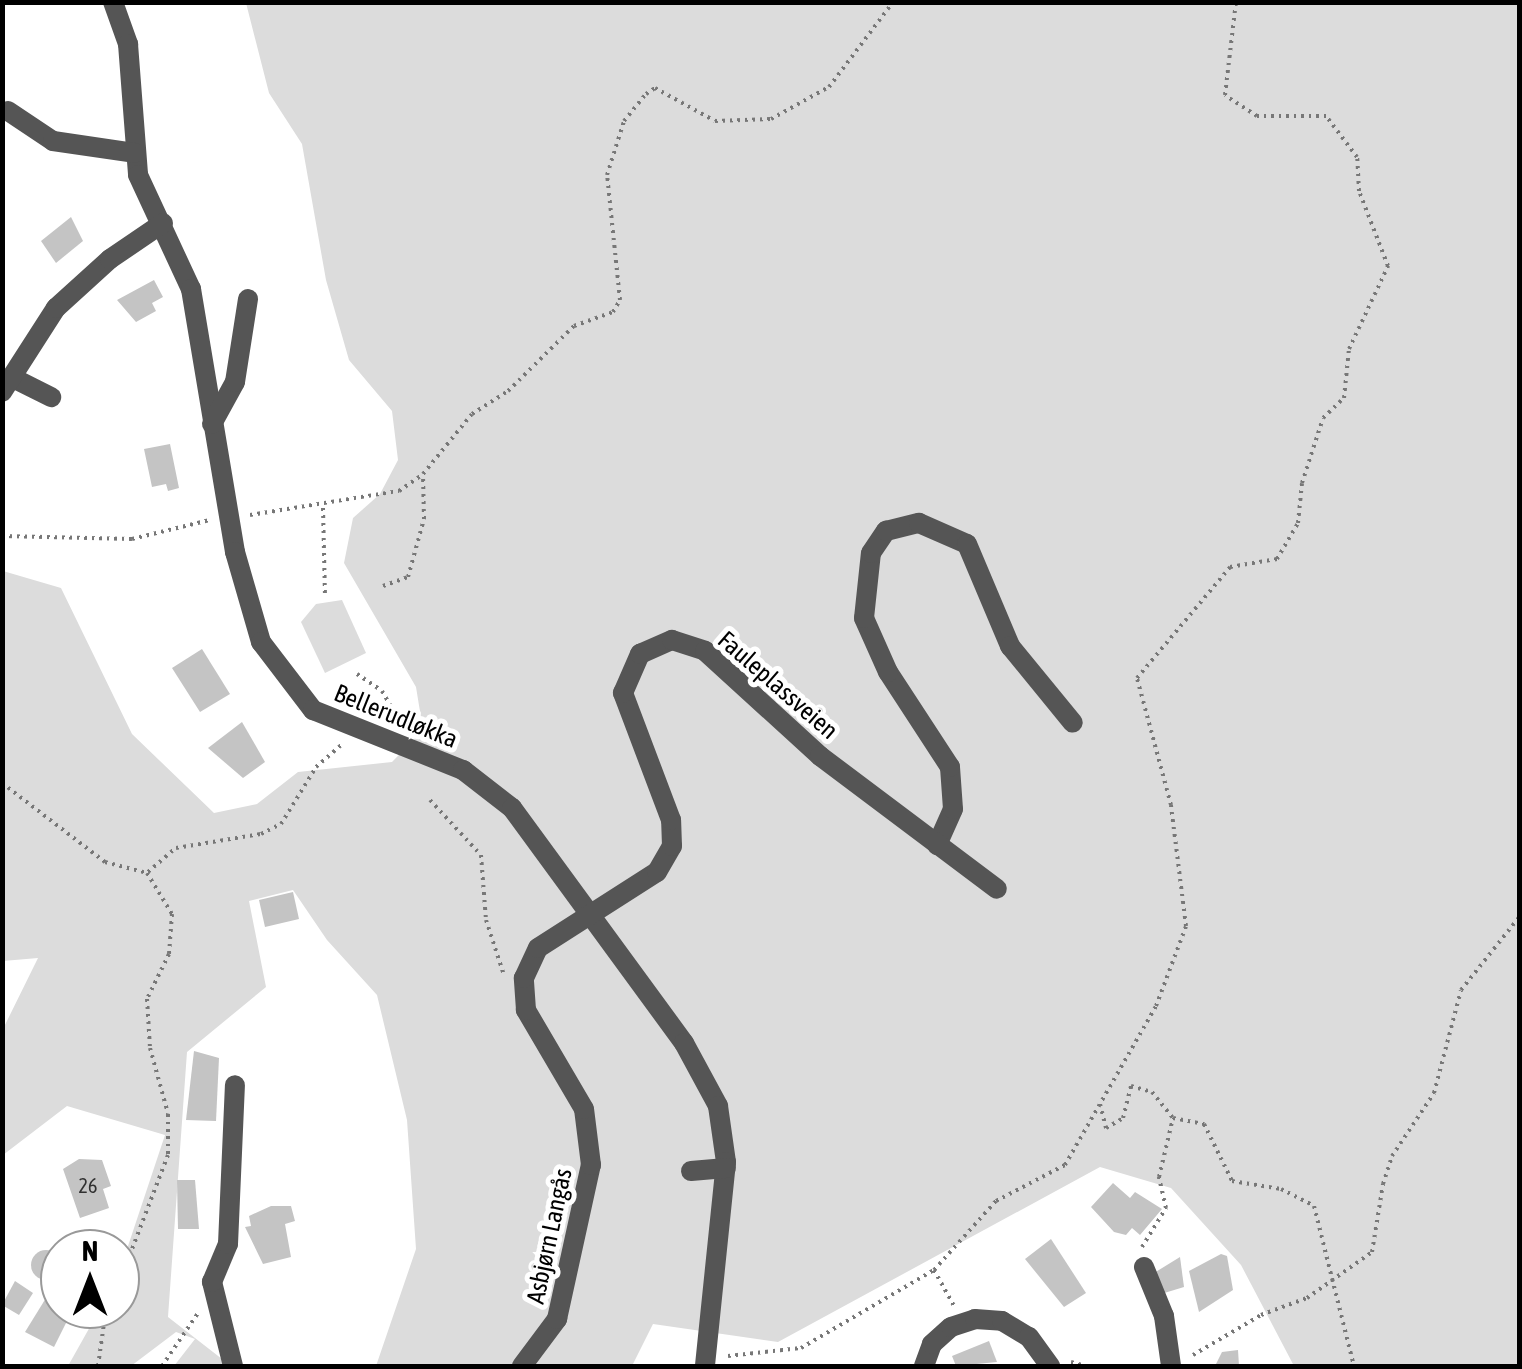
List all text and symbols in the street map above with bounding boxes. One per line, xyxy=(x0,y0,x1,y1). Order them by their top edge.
street label: Fauleplassveien xyxy=(712,625,844,745)
street label: Bellerudløkka xyxy=(330,678,462,754)
street label: Asbjørn Langås xyxy=(520,1166,578,1306)
house number: 26 xyxy=(79,1173,97,1197)
north arrow xyxy=(40,1229,140,1329)
text: N xyxy=(82,1235,98,1267)

